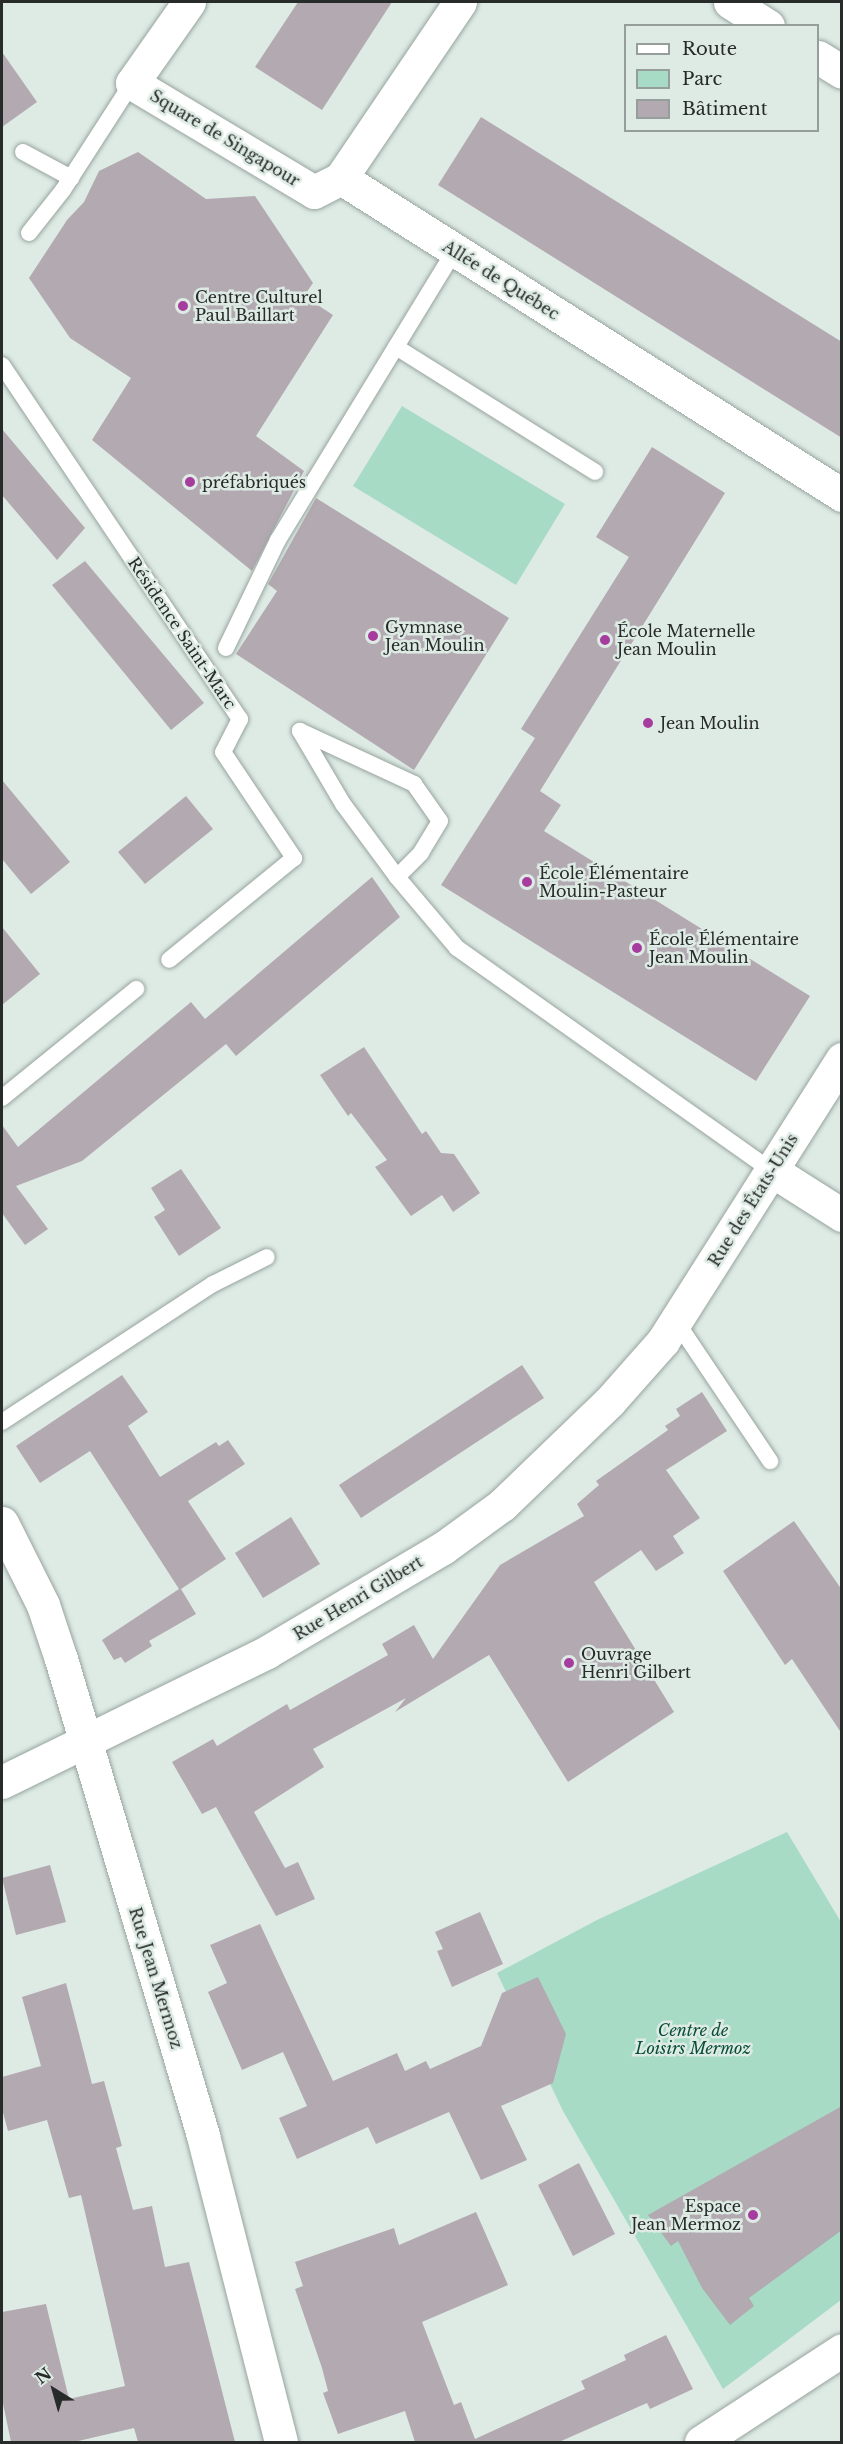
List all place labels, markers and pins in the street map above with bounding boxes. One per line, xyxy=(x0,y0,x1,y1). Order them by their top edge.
place label: Centre Culturel Paul Baillart xyxy=(195,287,323,325)
marker: Centre Culturel Paul Baillart xyxy=(176,299,190,313)
place label: préfabriqués xyxy=(202,472,306,492)
marker: préfabriqués xyxy=(183,475,197,489)
place label: Gymnase Jean Moulin xyxy=(385,617,484,655)
place label: École Maternelle Jean Moulin xyxy=(617,621,756,659)
marker: Gymnase Jean Moulin xyxy=(366,629,380,643)
marker: École Maternelle Jean Moulin xyxy=(598,633,612,647)
place label: Jean Moulin xyxy=(660,713,759,733)
marker: Jean Moulin xyxy=(641,716,655,730)
place label: École Élémentaire Moulin-Pasteur xyxy=(539,863,689,901)
marker: École Élémentaire Moulin-Pasteur xyxy=(520,875,534,889)
place label: École Élémentaire Jean Moulin xyxy=(649,929,799,967)
marker: École Élémentaire Jean Moulin xyxy=(630,941,644,955)
place label: Ouvrage Henri Gilbert xyxy=(581,1644,691,1682)
marker: Ouvrage Henri Gilbert xyxy=(562,1656,576,1670)
place label: Espace Jean Mermoz xyxy=(631,2196,741,2234)
marker: Espace Jean Mermoz xyxy=(746,2208,760,2222)

